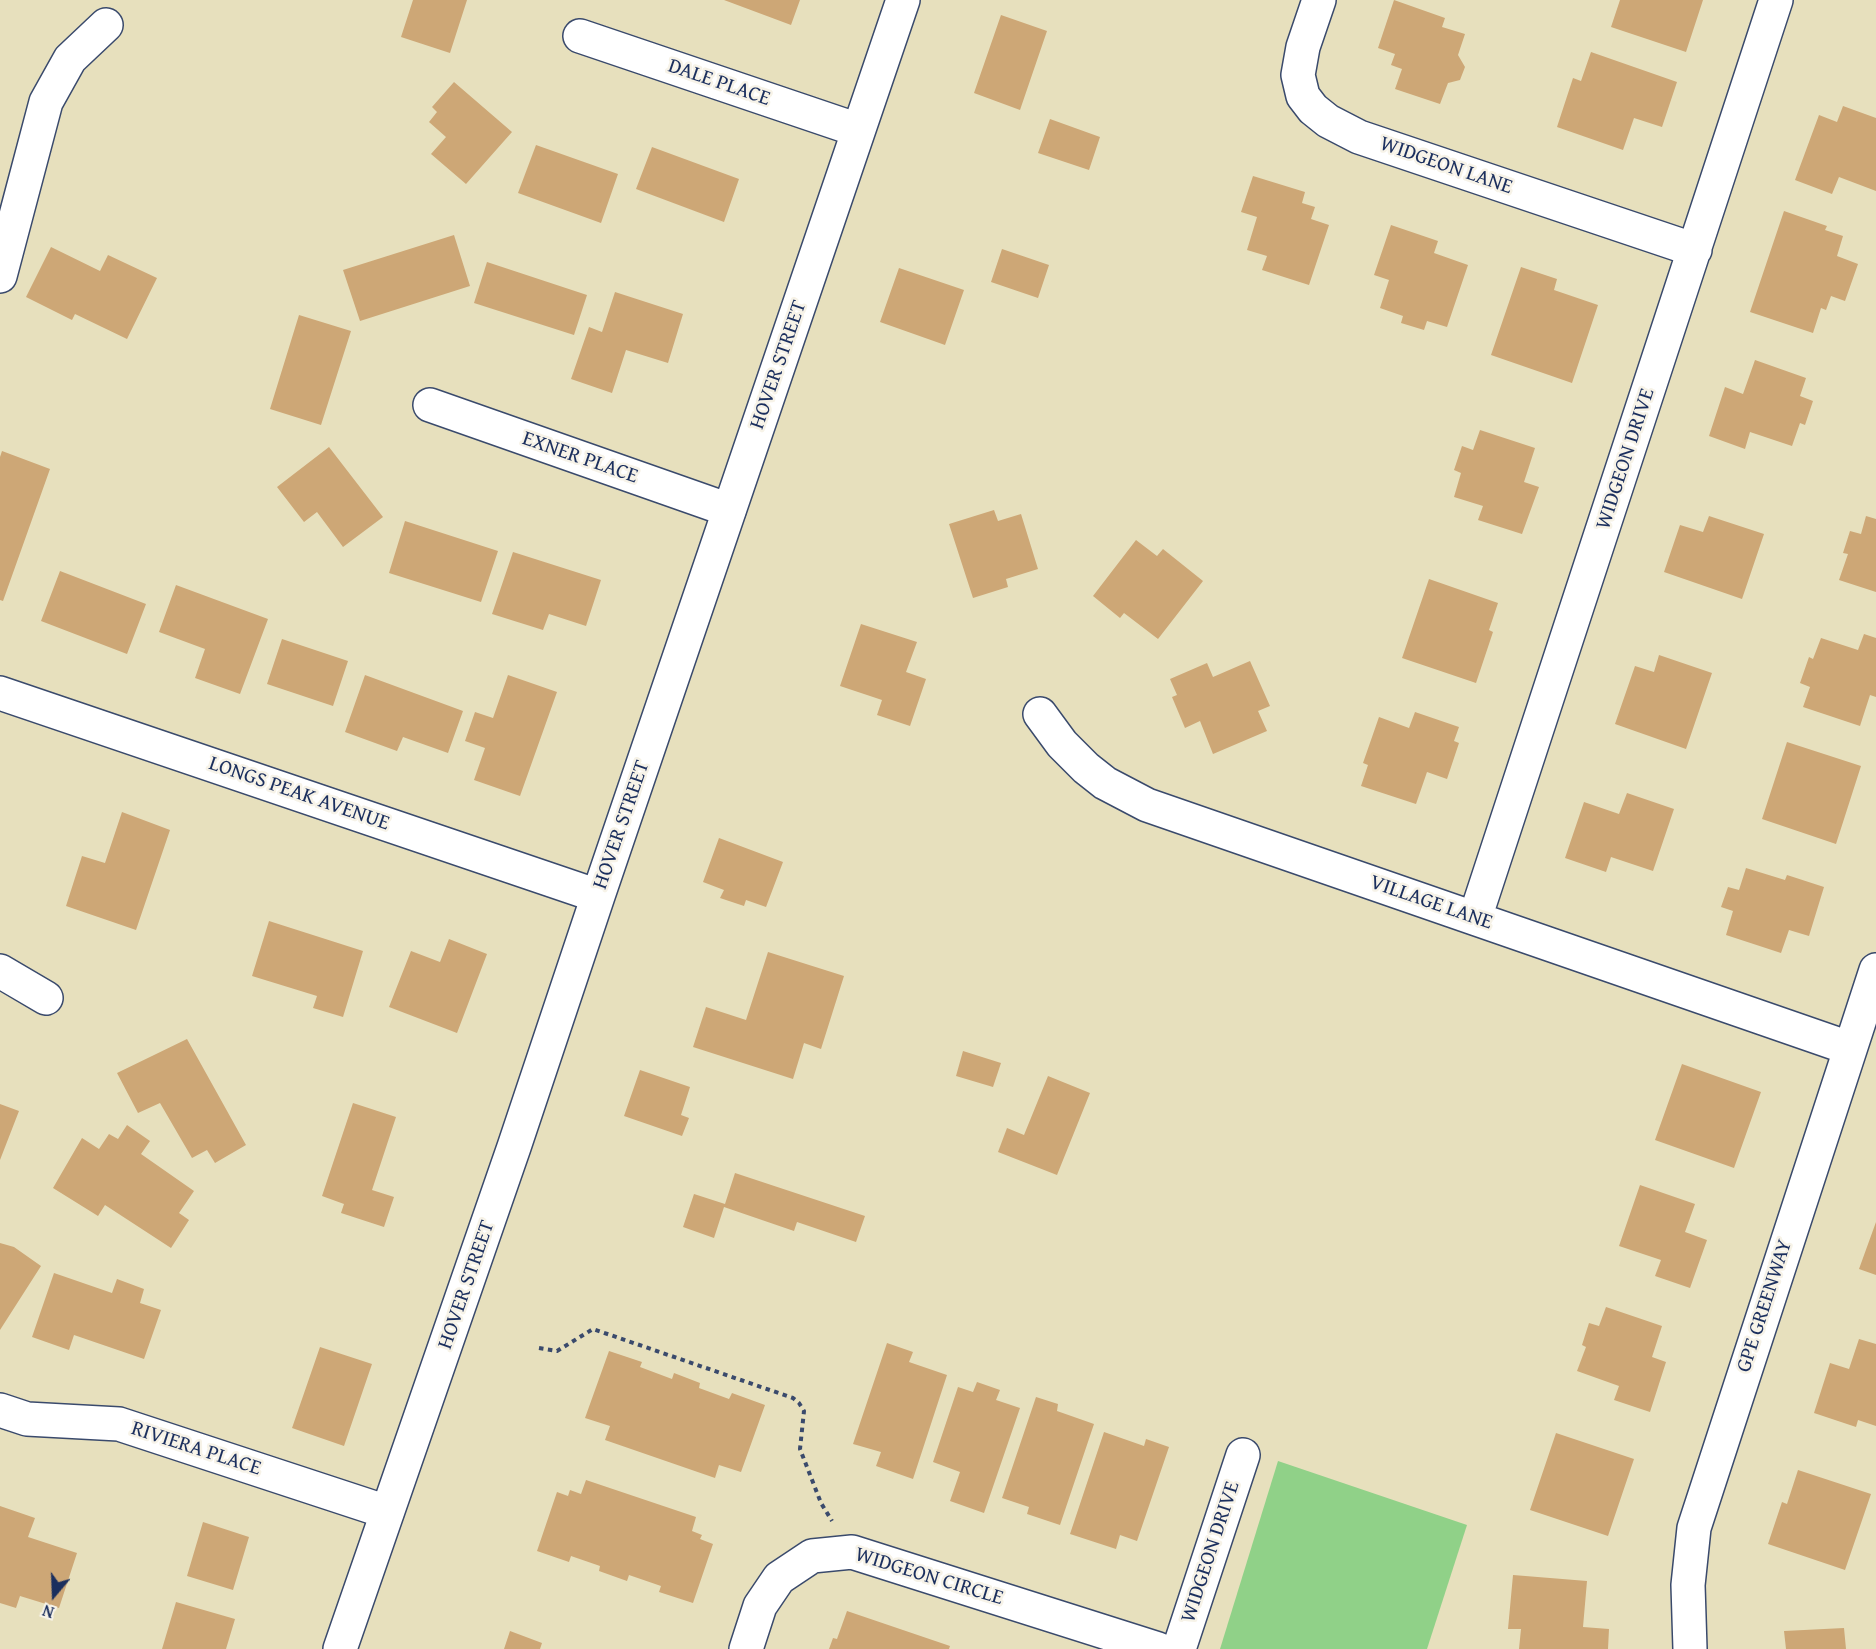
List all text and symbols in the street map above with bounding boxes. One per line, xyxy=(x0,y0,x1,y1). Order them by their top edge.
street label: DALE PLACE xyxy=(665,54,773,112)
street label: WIDGEON LANE xyxy=(1376,132,1516,200)
street label: HOVER STREET xyxy=(745,297,813,433)
street label: WIDGEON DRIVE xyxy=(1591,385,1661,533)
street label: EXNER PLACE xyxy=(519,426,641,490)
street label: LONGS PEAK AVENUE xyxy=(205,751,393,837)
street label: HOVER STREET xyxy=(588,757,656,893)
street label: VILLAGE LANE xyxy=(1366,870,1496,936)
street label: HOVER STREET xyxy=(433,1217,501,1353)
street label: GPE GREENWAY xyxy=(1732,1236,1798,1376)
street label: RIVIERA PLACE xyxy=(128,1416,264,1482)
street label: WIDGEON DRIVE xyxy=(1176,1478,1246,1626)
street label: WIDGEON CIRCLE xyxy=(852,1543,1006,1611)
north arrow xyxy=(24,1565,84,1625)
text: N xyxy=(39,1599,57,1625)

